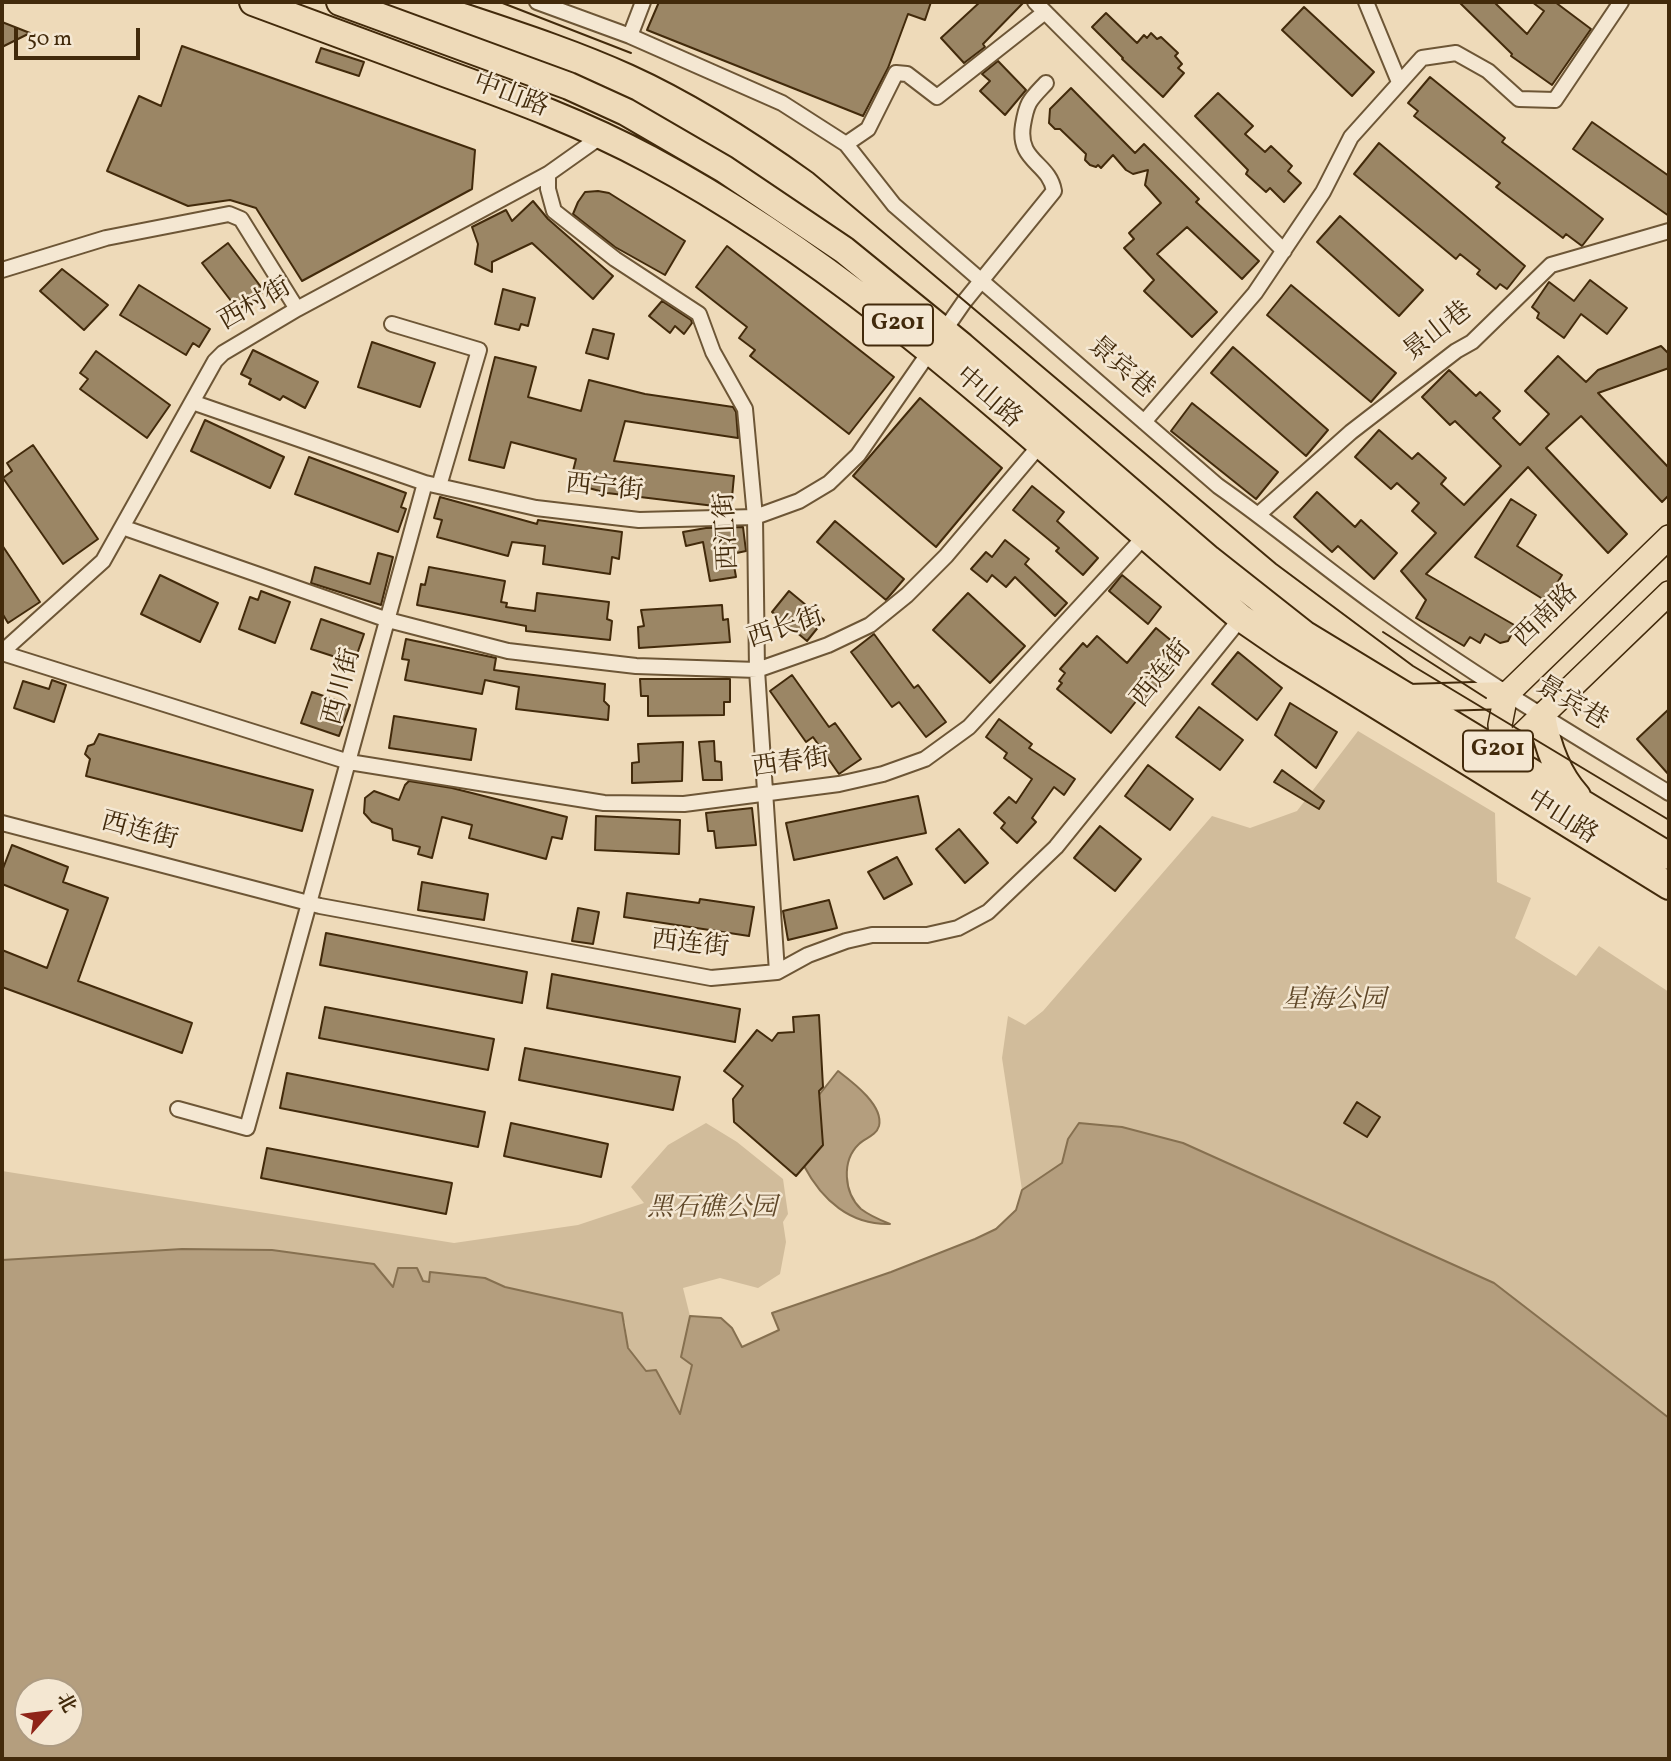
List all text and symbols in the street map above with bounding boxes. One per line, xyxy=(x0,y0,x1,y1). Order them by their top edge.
scale bar xyxy=(18,14,144,58)
text: 50 m xyxy=(27,25,72,54)
street label: 中山路 xyxy=(468,68,552,126)
street label: 西村街 xyxy=(214,273,298,339)
street label: 景山巷 xyxy=(1399,297,1479,369)
road number: G201 xyxy=(863,304,933,346)
street label: 景宾巷 xyxy=(1080,332,1160,406)
street label: 中山路 xyxy=(947,362,1027,436)
street label: 西宁街 xyxy=(564,470,644,510)
street label: 西江街 xyxy=(711,491,747,571)
street label: 西南路 xyxy=(1508,579,1586,655)
street label: 西长街 xyxy=(744,603,828,657)
street label: 西连街 xyxy=(1126,635,1200,715)
street label: 西川街 xyxy=(319,645,369,729)
street label: 景宾巷 xyxy=(1530,672,1612,738)
road number: G201 xyxy=(1463,730,1533,772)
street label: 西春街 xyxy=(750,744,832,786)
street label: 中山路 xyxy=(1520,785,1602,853)
street label: 西连街 xyxy=(97,808,181,858)
street label: 西连街 xyxy=(650,926,730,966)
park label: 星海公园 xyxy=(1282,986,1386,1018)
park label: 黑石礁公园 xyxy=(647,1194,777,1226)
north arrow xyxy=(14,1677,84,1747)
text: 北 xyxy=(50,1689,82,1718)

